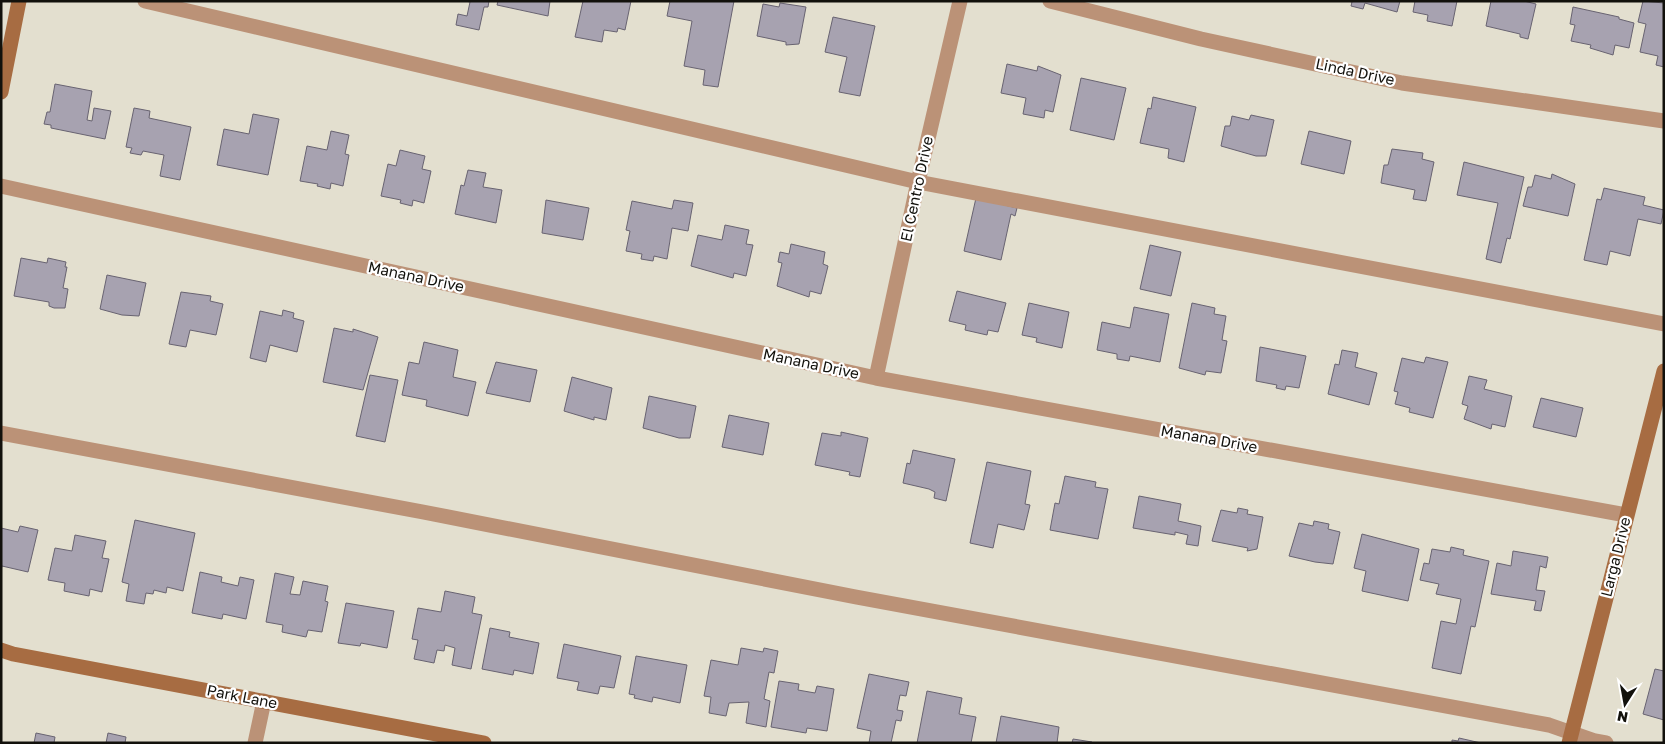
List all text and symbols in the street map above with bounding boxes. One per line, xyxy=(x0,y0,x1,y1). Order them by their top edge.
street label: Linda Drive xyxy=(1314,54,1397,88)
street label: El Centro Drive xyxy=(896,134,936,243)
street label: Manana Drive xyxy=(367,257,466,295)
street label: Manana Drive xyxy=(762,344,861,382)
street label: Manana Drive xyxy=(1160,421,1259,455)
street label: Larga Drive xyxy=(1596,515,1634,598)
north arrow xyxy=(1600,679,1650,729)
street label: Park Lane xyxy=(205,680,279,712)
text: N xyxy=(1616,708,1629,727)

